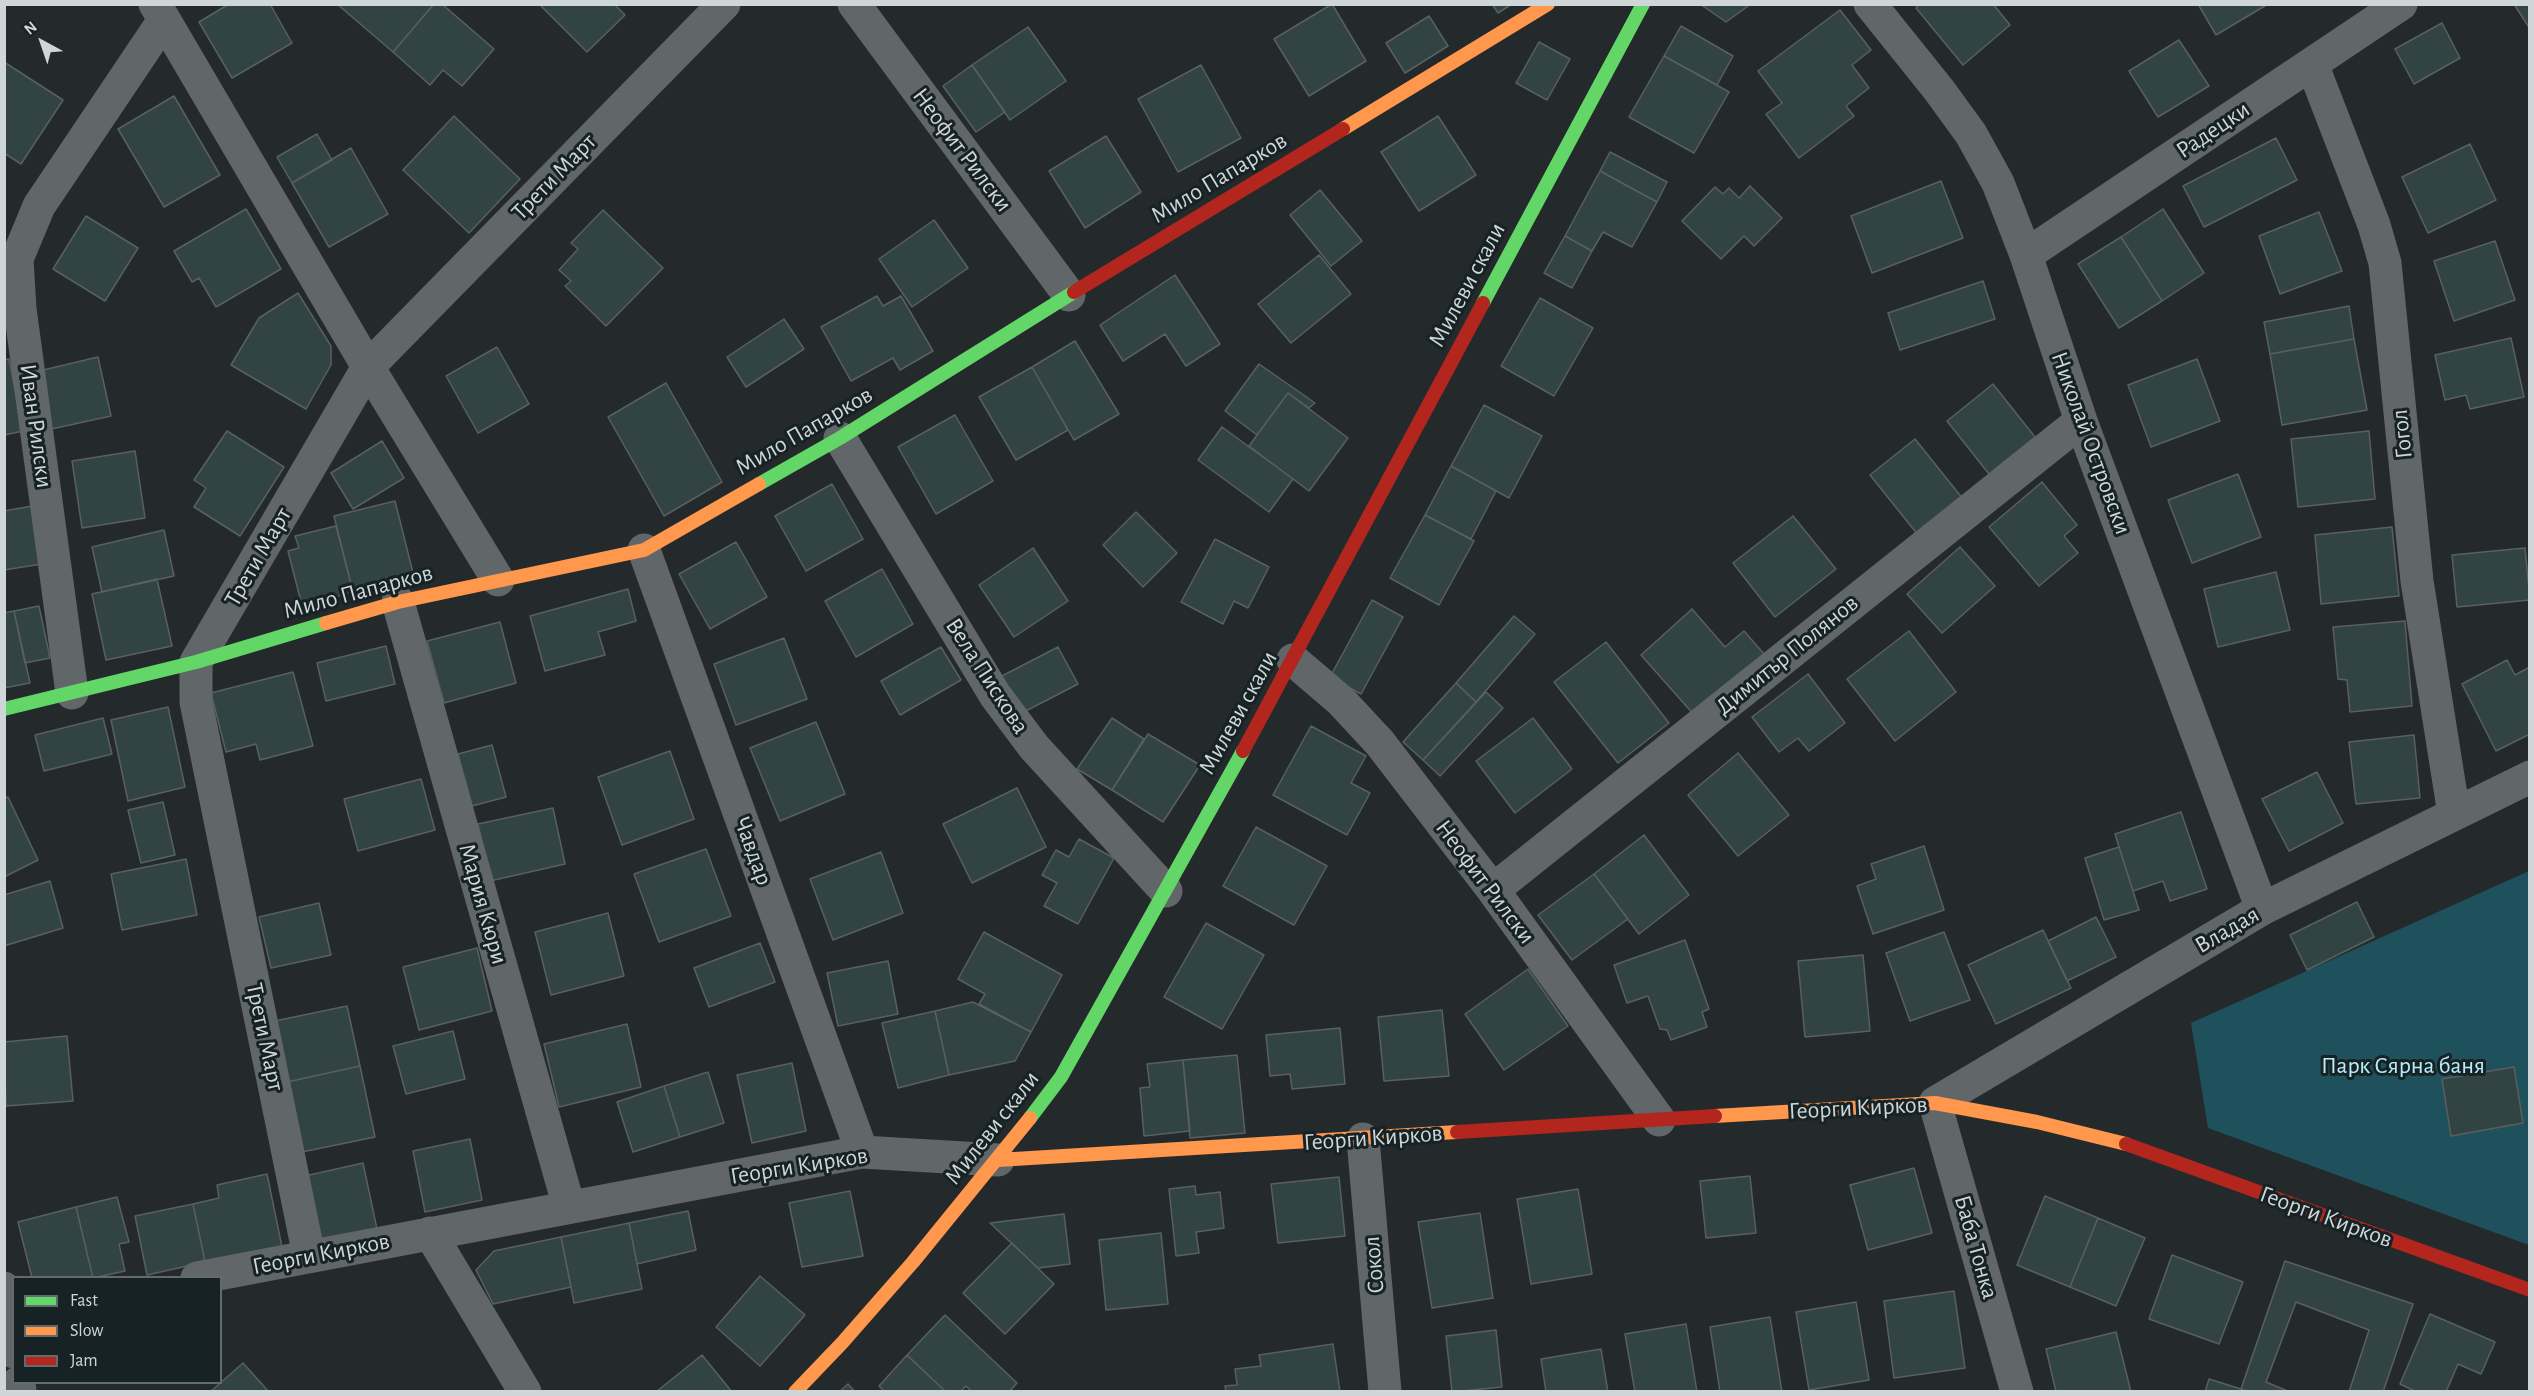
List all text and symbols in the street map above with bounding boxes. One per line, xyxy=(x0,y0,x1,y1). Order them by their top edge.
north arrow xyxy=(12,12,72,72)
text: N xyxy=(21,19,40,38)
street label: Неофит Рилски xyxy=(906,82,1018,218)
street label: Радецки xyxy=(2171,95,2255,165)
street label: Мило Папарков xyxy=(1146,126,1292,230)
street label: Трети Март xyxy=(506,128,602,226)
street label: Милеви скали xyxy=(1422,218,1512,352)
street label: Николай Островски xyxy=(2045,348,2137,538)
street label: Иван Рилски xyxy=(13,362,59,490)
street label: Мило Папарков xyxy=(730,380,878,482)
street label: Гогол xyxy=(2385,408,2419,460)
street label: Трети Март xyxy=(218,502,298,612)
street label: Мило Папарков xyxy=(280,558,436,626)
street label: Димитър Полянов xyxy=(1710,589,1864,721)
street label: Вела Пискова xyxy=(939,613,1035,739)
street label: Милеви скали xyxy=(1192,646,1284,780)
street label: Чавдар xyxy=(727,813,779,889)
street label: Неофит Рилски xyxy=(1429,814,1541,950)
street label: Мария Кюри xyxy=(452,840,514,968)
street label: Владая xyxy=(2190,900,2264,960)
street label: Трети Март xyxy=(240,981,290,1093)
park label: Парк Сярна баня xyxy=(2321,1052,2485,1080)
street label: Милеви скали xyxy=(939,1065,1045,1191)
street label: Георги Кирков xyxy=(1788,1090,1928,1126)
street label: Георги Кирков xyxy=(1303,1119,1443,1157)
street label: Георги Кирков xyxy=(728,1141,870,1191)
street label: Георги Кирков xyxy=(2256,1180,2396,1254)
street label: Баба Тонка xyxy=(1947,1192,2005,1302)
street label: Георги Кирков xyxy=(250,1227,392,1281)
street label: Сокол xyxy=(1357,1235,1391,1295)
legend xyxy=(12,1276,222,1384)
text: Fast xyxy=(70,1292,98,1310)
text: Slow xyxy=(70,1322,103,1340)
text: Jam xyxy=(70,1352,98,1370)

